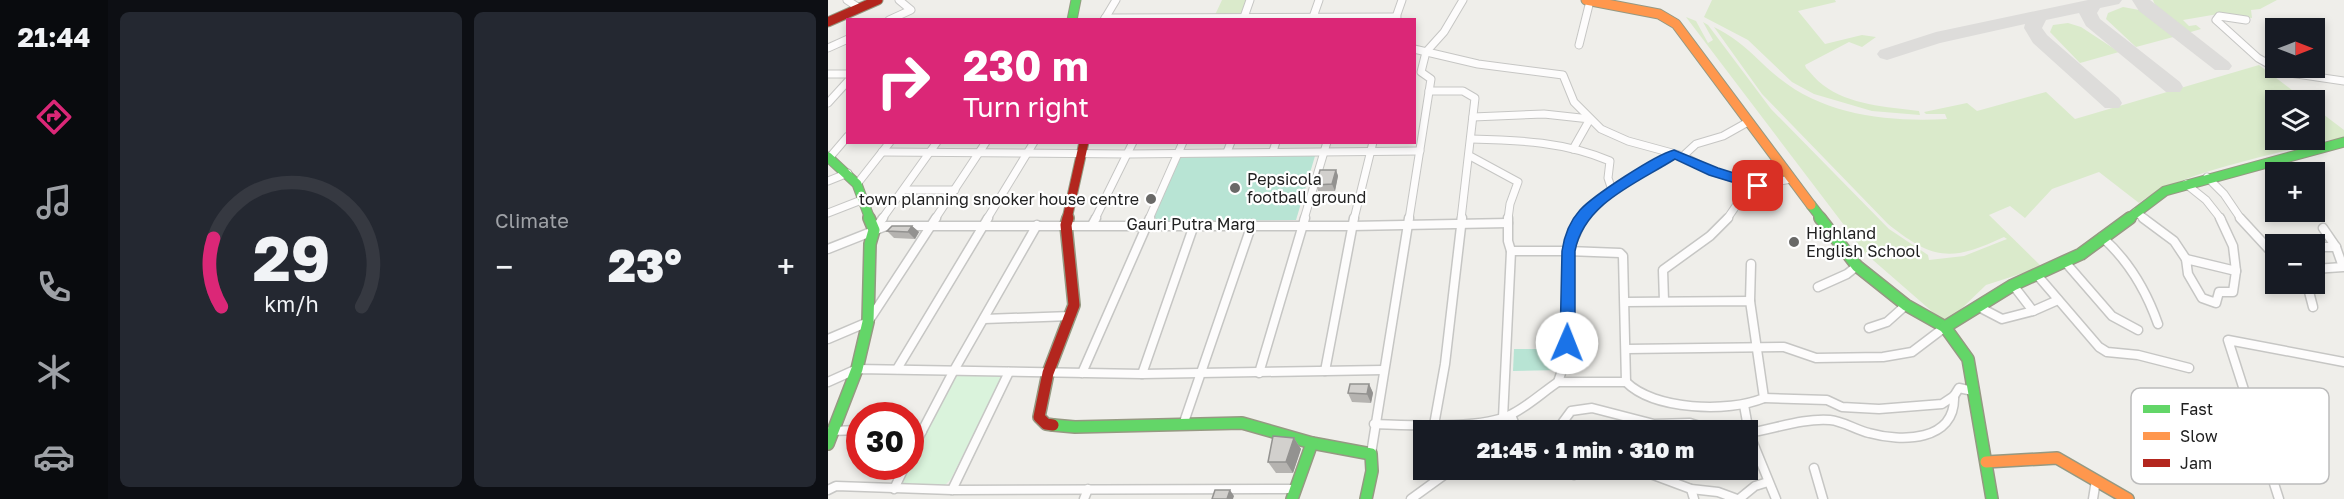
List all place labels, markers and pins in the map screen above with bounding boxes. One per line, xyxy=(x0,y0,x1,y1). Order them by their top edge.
pin xyxy=(1732,160,1783,211)
place label: Pepsicola football ground xyxy=(1247,169,1366,207)
marker: Pepsicola football ground xyxy=(1228,181,1242,195)
place label: town planning snooker house centre xyxy=(859,189,1139,209)
marker: town planning snooker house centre xyxy=(1144,192,1158,206)
place label: Highland English School xyxy=(1806,223,1920,261)
marker: Highland English School xyxy=(1787,235,1801,249)

